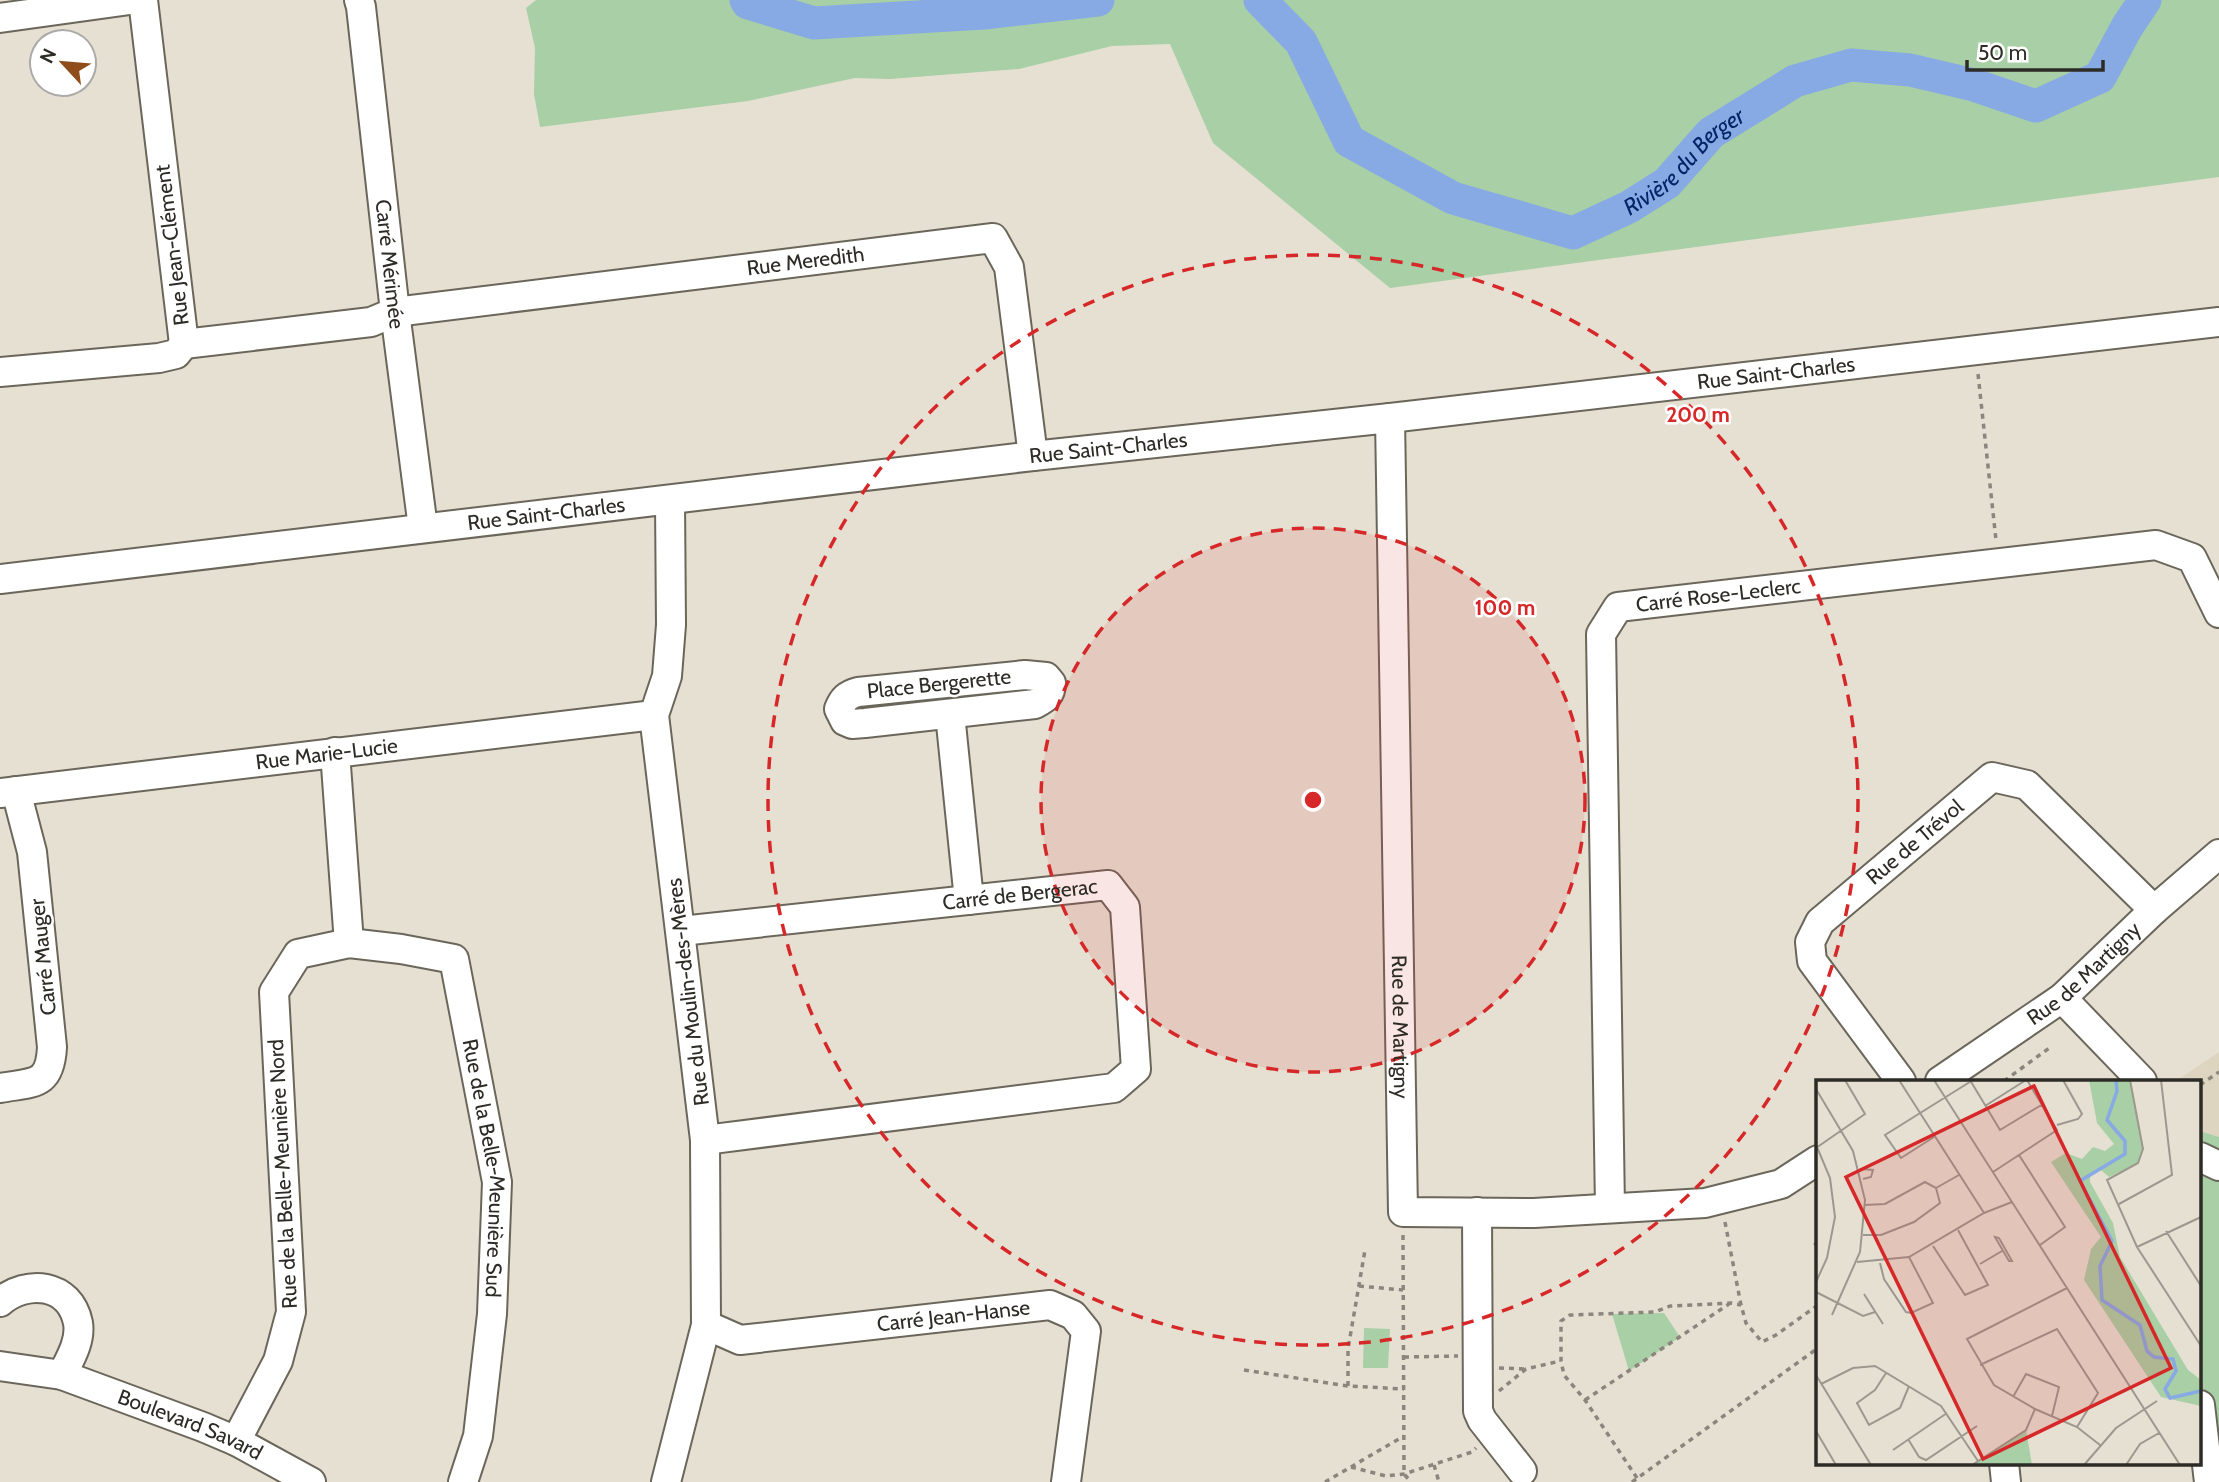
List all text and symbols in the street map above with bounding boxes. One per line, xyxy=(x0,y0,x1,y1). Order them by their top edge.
north arrow xyxy=(28,28,98,98)
scale bar xyxy=(1967,28,2104,72)
text: 50 m xyxy=(1978,40,2027,65)
text: N xyxy=(35,45,61,67)
water label: Rivière du Berger xyxy=(1618,101,1750,221)
street label: Rue Jean-Clément xyxy=(149,163,194,327)
street label: Carré Mérimée xyxy=(371,198,410,331)
street label: Rue Meredith xyxy=(745,241,866,280)
street label: Rue Saint-Charles xyxy=(1696,351,1857,394)
text: 200 m xyxy=(1666,402,1730,427)
street label: Rue Saint-Charles xyxy=(1028,427,1189,468)
street label: Rue Saint-Charles xyxy=(466,492,627,535)
street label: Carré Rose-Leclerc xyxy=(1634,573,1802,617)
text: 100 m xyxy=(1475,595,1535,620)
street label: Place Bergerette xyxy=(866,663,1012,704)
street label: Rue Marie-Lucie xyxy=(254,733,399,774)
centre of rings xyxy=(1301,788,1325,812)
street label: Rue de Trévol xyxy=(1861,794,1968,890)
street label: Carré de Bergerac xyxy=(941,873,1099,915)
street label: Rue du Moulin-des-Mères xyxy=(661,877,714,1107)
street label: Carré Mauger xyxy=(24,897,61,1017)
street label: Rue de Martigny xyxy=(2022,916,2146,1030)
street label: Rue de Martigny xyxy=(1387,955,1414,1099)
street label: Rue de la Belle-Meunière Sud xyxy=(458,1037,510,1298)
street label: Rue de la Belle-Meunière Nord xyxy=(263,1039,302,1309)
inset map xyxy=(1816,1080,2202,1464)
street label: Carré Jean-Hanse xyxy=(875,1294,1032,1336)
street label: Boulevard Savard xyxy=(114,1384,267,1465)

